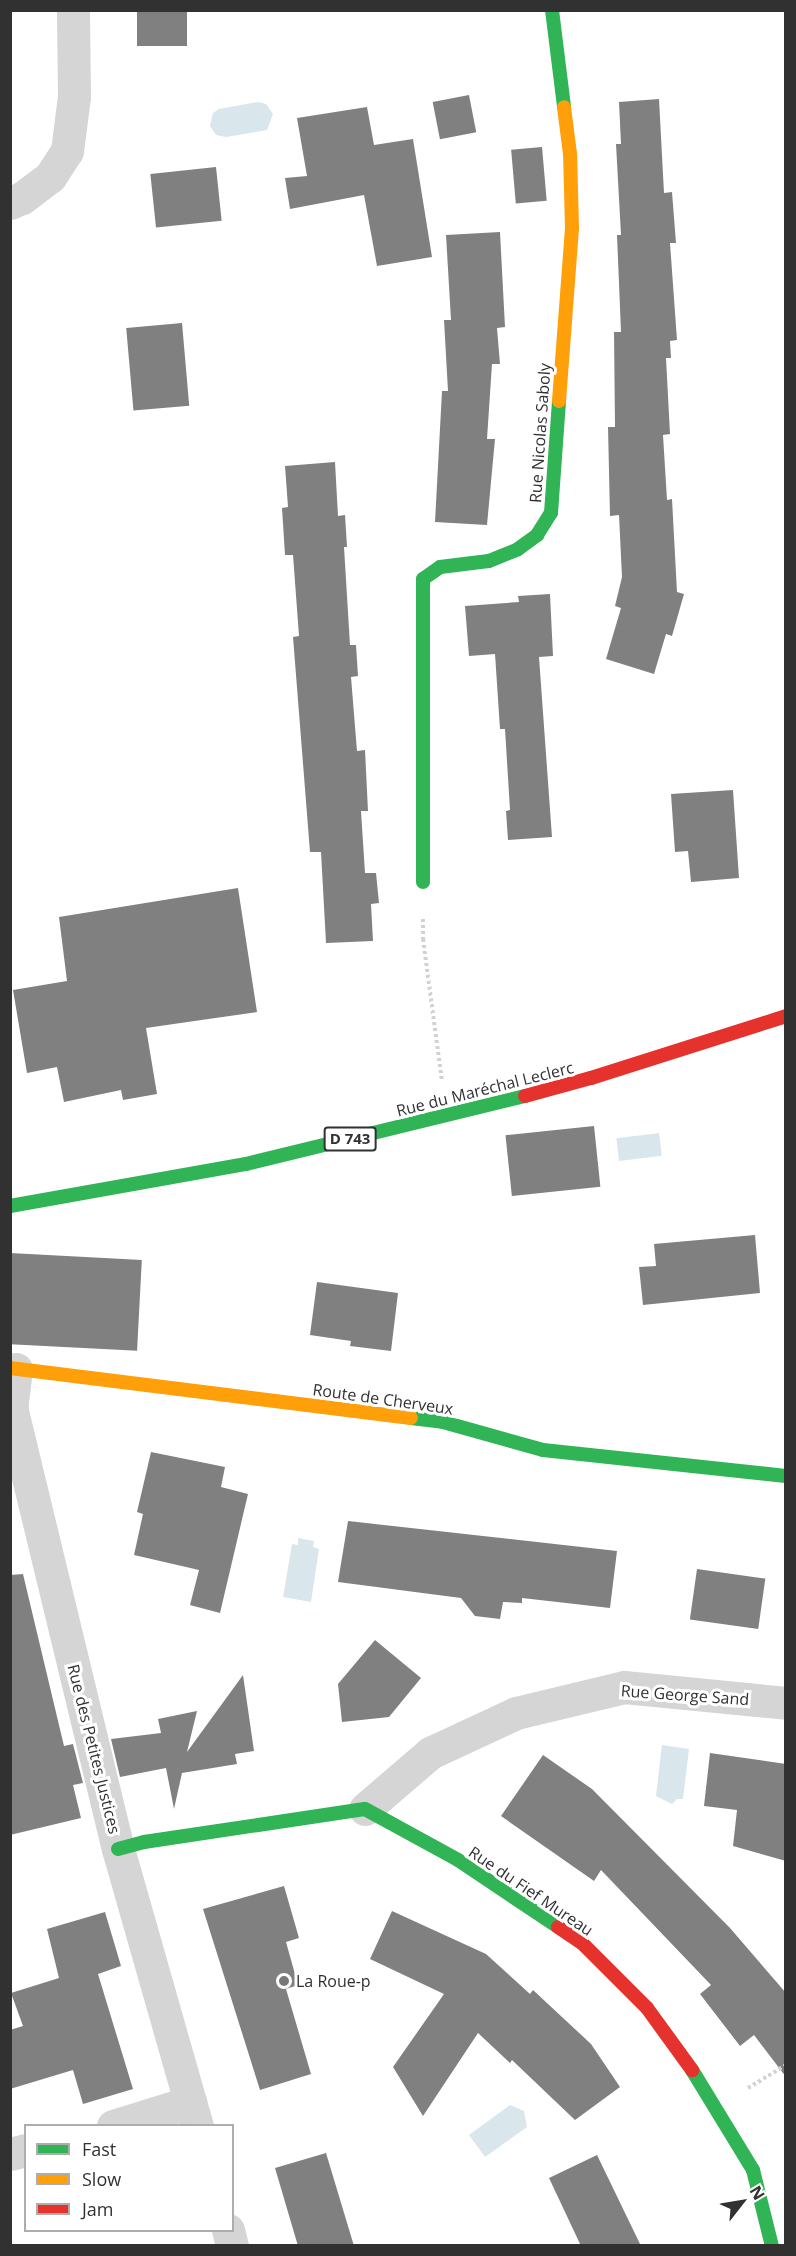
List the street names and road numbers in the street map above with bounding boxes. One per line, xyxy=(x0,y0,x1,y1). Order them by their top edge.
street label: Rue Nicolas Saboly xyxy=(526,362,554,504)
street label: Rue du Maréchal Leclerc xyxy=(394,1058,576,1120)
road number: D 743 xyxy=(323,1127,377,1151)
street label: Route de Cherveux xyxy=(312,1380,454,1418)
street label: Rue des Petites Justices xyxy=(64,1662,124,1836)
street label: Rue George Sand xyxy=(620,1681,750,1709)
street label: Rue du Fief Mureau xyxy=(465,1842,597,1940)

